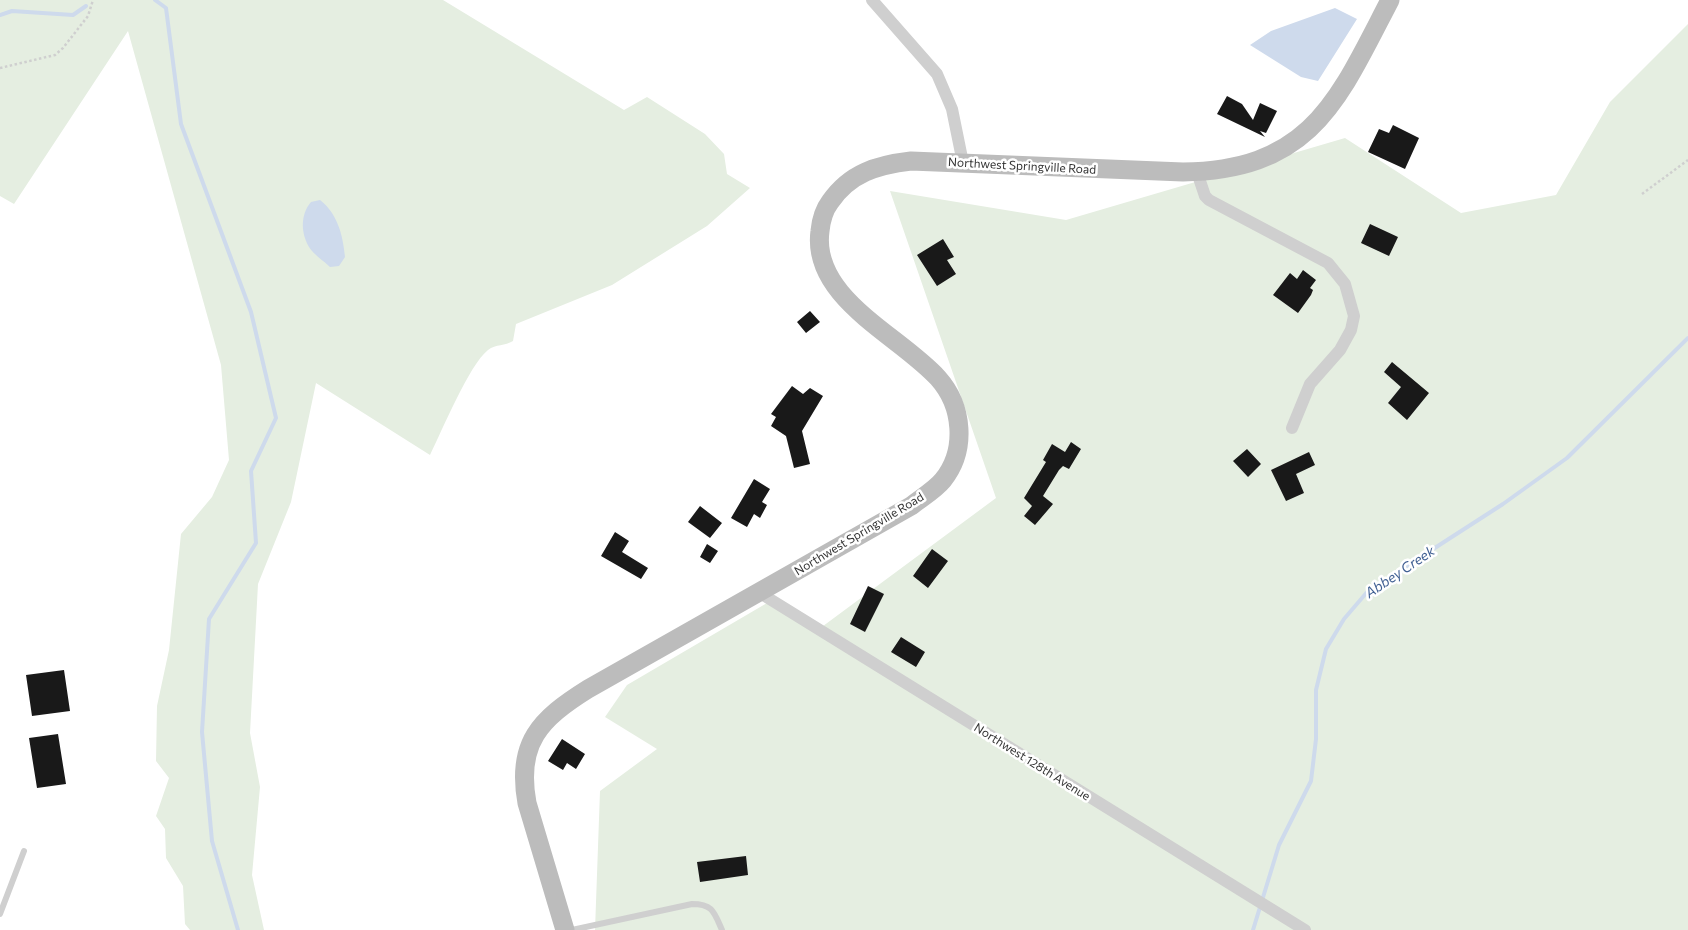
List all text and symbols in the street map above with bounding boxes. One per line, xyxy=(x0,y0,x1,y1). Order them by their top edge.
street label: Northwest Springville Road xyxy=(948,155,1096,177)
street label: Northwest Springville Road xyxy=(792,490,926,578)
water label: Abbey Creek xyxy=(1362,542,1438,602)
street label: Northwest 128th Avenue xyxy=(971,720,1093,804)

